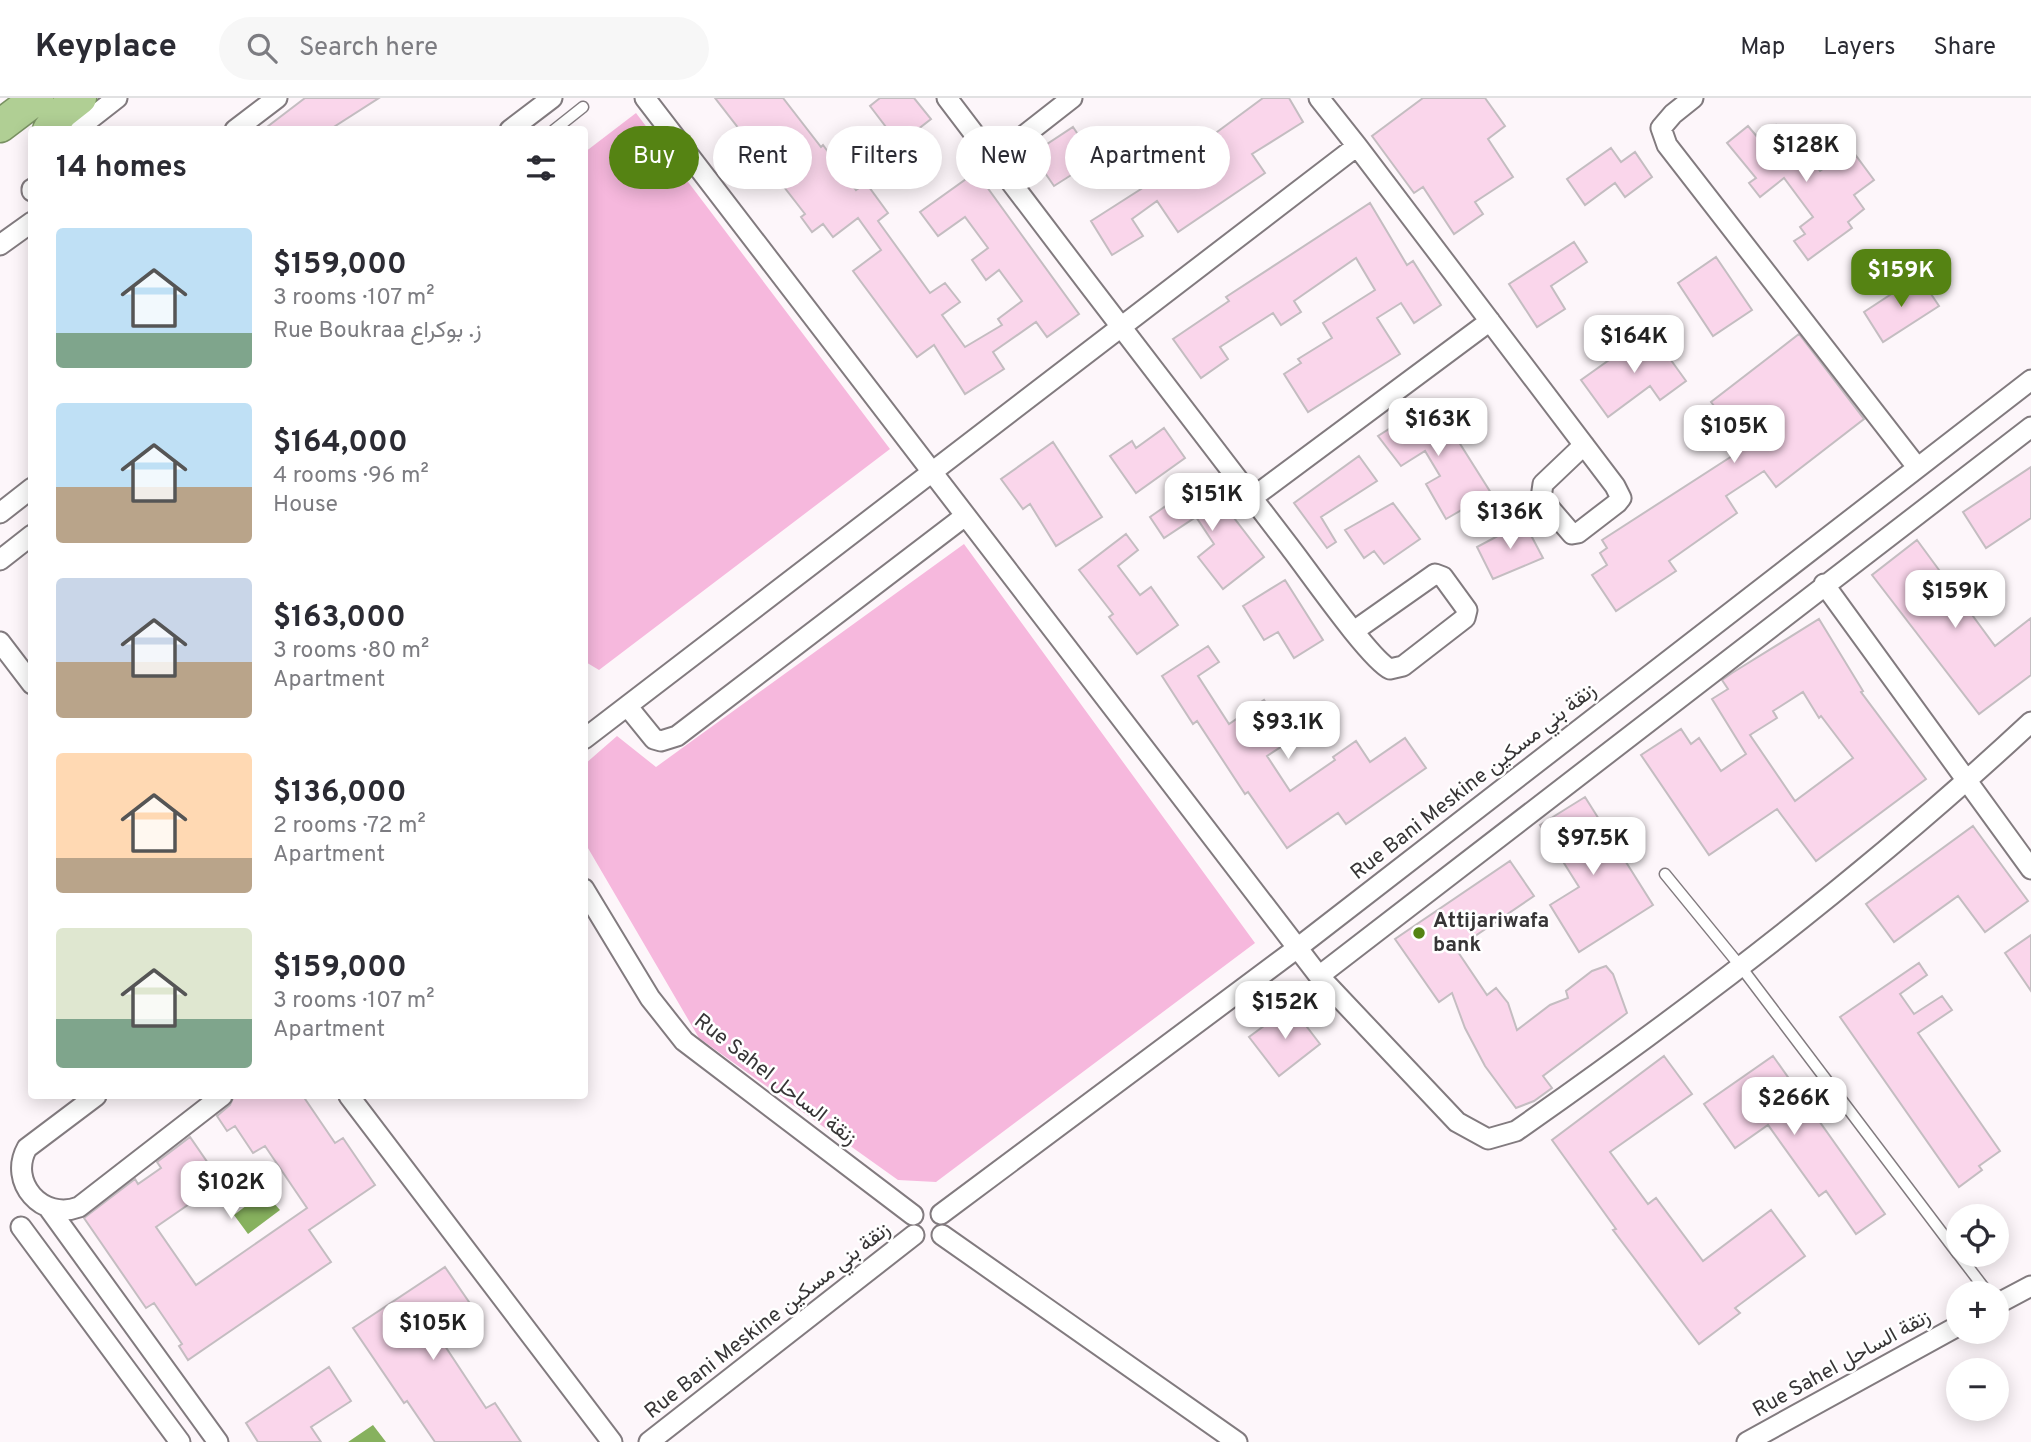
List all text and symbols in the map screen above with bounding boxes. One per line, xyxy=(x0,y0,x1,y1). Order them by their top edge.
search box xyxy=(219,17,709,80)
text: Keyplace xyxy=(35,27,177,69)
icon: search xyxy=(243,29,281,67)
text: Search here xyxy=(299,32,438,65)
text: Map xyxy=(1740,33,1785,63)
text: Layers xyxy=(1823,33,1895,63)
text: Share xyxy=(1933,33,1996,63)
pin: $128K xyxy=(1757,125,1855,184)
chip: Buy xyxy=(609,126,699,189)
chip: Rent xyxy=(713,126,812,189)
chip: Filters xyxy=(826,126,942,189)
chip: New xyxy=(956,126,1051,189)
chip: Apartment xyxy=(1065,126,1230,189)
text: $128K xyxy=(1772,132,1840,161)
icon: filters xyxy=(522,149,560,187)
text: 14 homes xyxy=(56,150,187,187)
text: $159,000 xyxy=(273,247,407,284)
pin: $159K xyxy=(1852,250,1950,309)
icon: home xyxy=(112,256,196,340)
text: $159K xyxy=(1867,257,1935,286)
text: 3 rooms · 107 m² xyxy=(273,284,435,313)
pin: $164K xyxy=(1585,316,1683,375)
text: Rue Boukraa ز. بوكراع xyxy=(273,317,482,346)
text: $164K xyxy=(1600,323,1668,352)
pin: $163K xyxy=(1389,398,1487,458)
text: $163K xyxy=(1404,406,1472,435)
pin: $105K xyxy=(1685,406,1783,465)
text: $105K xyxy=(1700,413,1768,442)
text: $164,000 xyxy=(273,425,408,462)
icon: home xyxy=(112,431,196,515)
text: 4 rooms · 96 m² xyxy=(273,462,429,491)
pin: $151K xyxy=(1163,474,1261,533)
text: $151K xyxy=(1181,481,1243,510)
text: House xyxy=(273,491,338,520)
pin: $136K xyxy=(1461,491,1559,551)
text: $136K xyxy=(1476,499,1544,528)
pin: $159K xyxy=(1906,570,2004,630)
text: $159K xyxy=(1921,578,1989,607)
text: $163,000 xyxy=(273,600,406,637)
icon: home xyxy=(112,606,196,690)
text: 3 rooms · 80 m² xyxy=(273,637,429,666)
text: Apartment xyxy=(273,666,385,695)
street label: Rue Bani Meskine زنقة بني مسكين xyxy=(1346,678,1604,888)
pin: $93.1K xyxy=(1231,702,1345,761)
text: $93.1K xyxy=(1252,709,1324,738)
text: $136,000 xyxy=(273,775,406,812)
icon: home xyxy=(112,781,196,865)
text: 2 rooms · 72 m² xyxy=(273,812,426,841)
pin: $97.5K xyxy=(1536,818,1650,877)
text: $97.5K xyxy=(1557,825,1629,854)
text: Apartment xyxy=(273,841,385,870)
place label: Attijariwafa bank xyxy=(1433,908,1549,959)
marker: Attijariwafa bank xyxy=(1411,925,1427,941)
text: $159,000 xyxy=(273,950,407,987)
icon: home xyxy=(112,956,196,1040)
pin: $152K xyxy=(1236,982,1334,1041)
text: 3 rooms · 107 m² xyxy=(273,987,435,1016)
text: $152K xyxy=(1251,989,1319,1018)
street label: Rue Sahel زنقة الساحل xyxy=(688,1008,862,1152)
text: Apartment xyxy=(273,1016,385,1045)
pin: $266K xyxy=(1745,1077,1843,1137)
text: $266K xyxy=(1758,1085,1830,1114)
pin: $102K xyxy=(182,1162,280,1221)
text: $102K xyxy=(197,1169,265,1198)
map controls xyxy=(1946,1204,2009,1421)
button: locate xyxy=(1946,1204,2009,1267)
street label: Rue Bani Meskine زنقة بني مسكين xyxy=(640,1217,898,1427)
button: + xyxy=(1946,1281,2009,1344)
pin: $105K xyxy=(384,1302,482,1362)
street label: Rue Sahel زنقة الساحل xyxy=(1748,1304,1936,1424)
text: $105K xyxy=(399,1310,467,1339)
button: − xyxy=(1946,1358,2009,1421)

